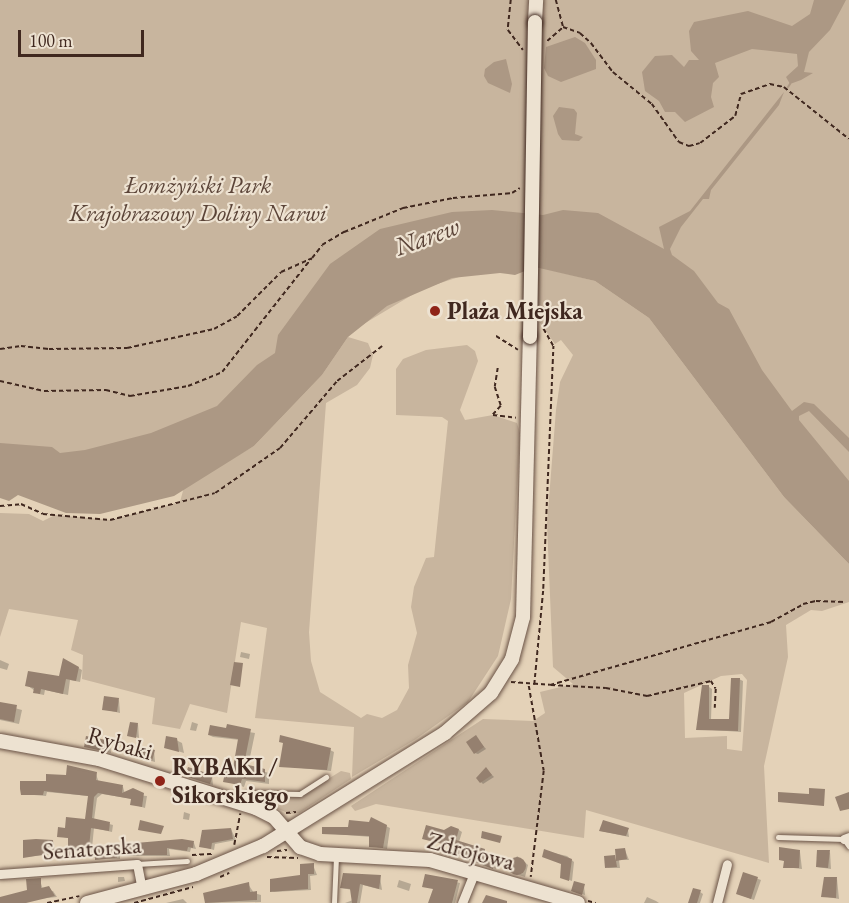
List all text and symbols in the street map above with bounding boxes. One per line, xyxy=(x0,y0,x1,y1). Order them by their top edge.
scale bar xyxy=(21,18,147,56)
text: 100 m xyxy=(29,29,73,52)
park label: Łomżyński Park Krajobrazowy Doliny Narwi xyxy=(69,171,327,227)
water label: Narew xyxy=(390,211,464,263)
place label: Plaża Miejska xyxy=(447,297,583,325)
marker: Plaża Miejska xyxy=(428,304,442,318)
street label: Rybaki xyxy=(84,720,156,766)
place label: RYBAKI / Sikorskiego xyxy=(172,753,288,809)
marker: RYBAKI / Sikorskiego xyxy=(153,774,167,788)
street label: Zdrojowa xyxy=(424,826,518,876)
street label: Senatorska xyxy=(42,830,142,866)

